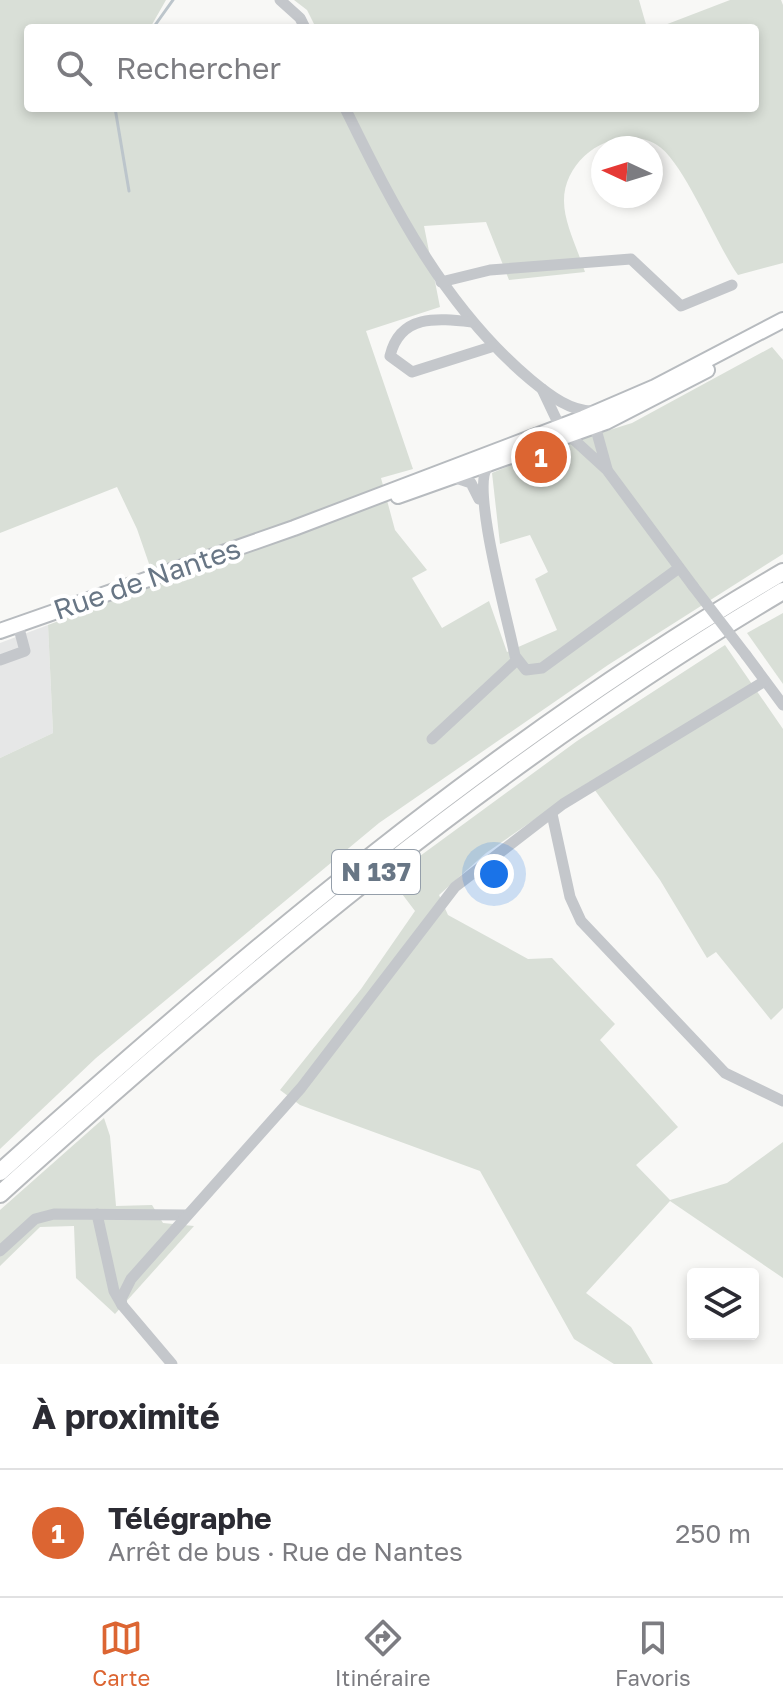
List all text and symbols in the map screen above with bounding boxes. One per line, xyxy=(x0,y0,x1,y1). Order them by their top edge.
search box xyxy=(24,24,759,112)
icon: search xyxy=(52,46,96,90)
text: Rechercher xyxy=(116,50,281,86)
north arrow xyxy=(591,136,663,208)
pin: 1 xyxy=(515,427,567,487)
street label: Rue de Nantes xyxy=(49,531,245,626)
road number: N 137 xyxy=(332,850,420,894)
your location xyxy=(474,854,514,894)
map controls xyxy=(687,1268,759,1340)
button: layers xyxy=(687,1268,759,1340)
text: À proximité xyxy=(32,1396,220,1436)
text: Télégraphe xyxy=(108,1500,272,1536)
text: 1 xyxy=(51,1518,65,1549)
text: 250 m xyxy=(675,1518,751,1549)
text: Arrêt de bus · Rue de Nantes xyxy=(108,1536,463,1567)
tab: Carte xyxy=(92,1616,150,1691)
tab: Itinéraire xyxy=(335,1616,430,1691)
tab: Favoris xyxy=(615,1616,691,1691)

